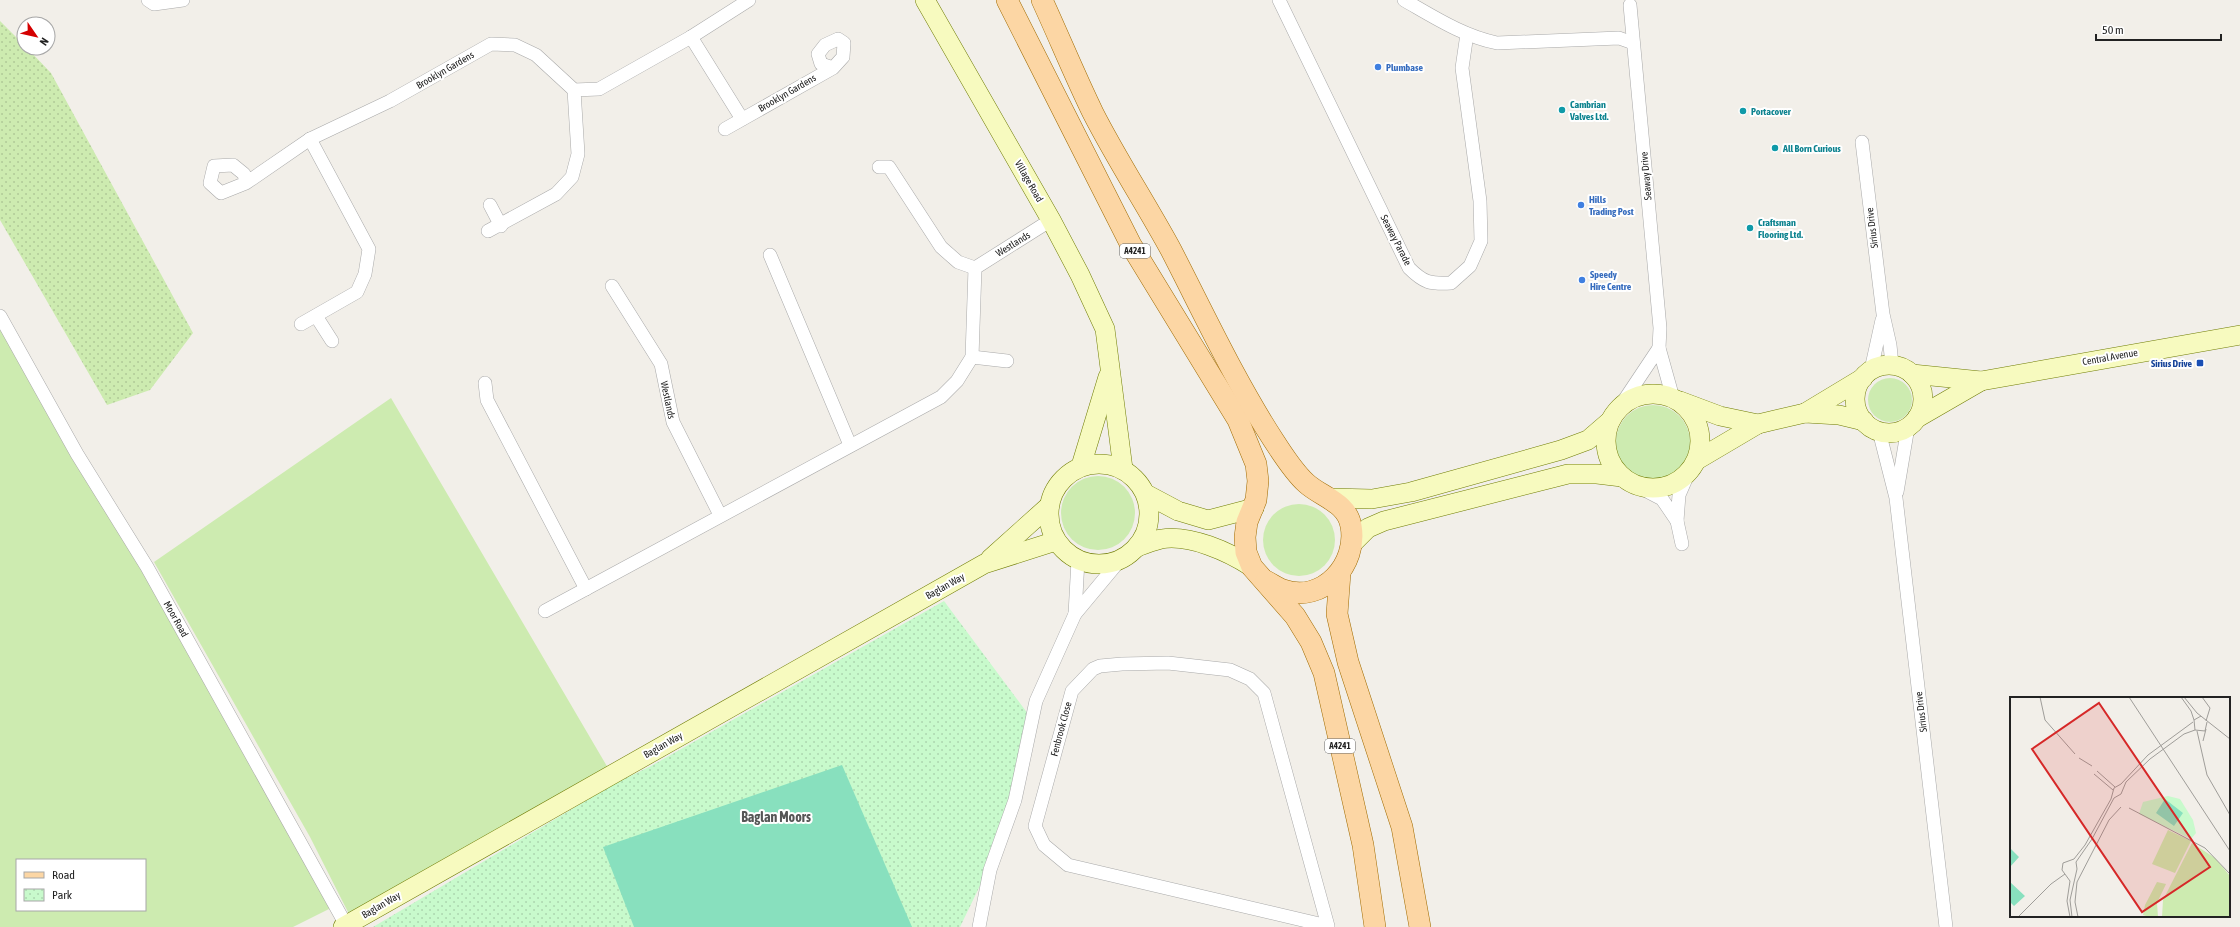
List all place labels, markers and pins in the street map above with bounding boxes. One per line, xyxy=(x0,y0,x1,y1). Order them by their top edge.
marker: Plumbase xyxy=(1373,62,1383,72)
place label: Plumbase xyxy=(1386,62,1424,73)
place label: Cambrian Valves Ltd. xyxy=(1569,99,1609,122)
marker: Cambrian Valves Ltd. xyxy=(1557,105,1567,115)
marker: Portacover xyxy=(1738,106,1748,116)
place label: Portacover xyxy=(1751,106,1792,117)
marker: All Born Curious xyxy=(1770,143,1780,153)
place label: All Born Curious xyxy=(1782,143,1841,154)
place label: Hills Trading Post xyxy=(1589,194,1634,217)
marker: Hills Trading Post xyxy=(1576,200,1586,210)
place label: Craftsman Flooring Ltd. xyxy=(1758,217,1803,240)
marker: Craftsman Flooring Ltd. xyxy=(1745,223,1755,233)
place label: Speedy Hire Centre xyxy=(1590,269,1632,292)
marker: Speedy Hire Centre xyxy=(1577,275,1587,285)
place label: Sirius Drive xyxy=(2151,358,2192,369)
marker: Sirius Drive xyxy=(2195,358,2205,368)

